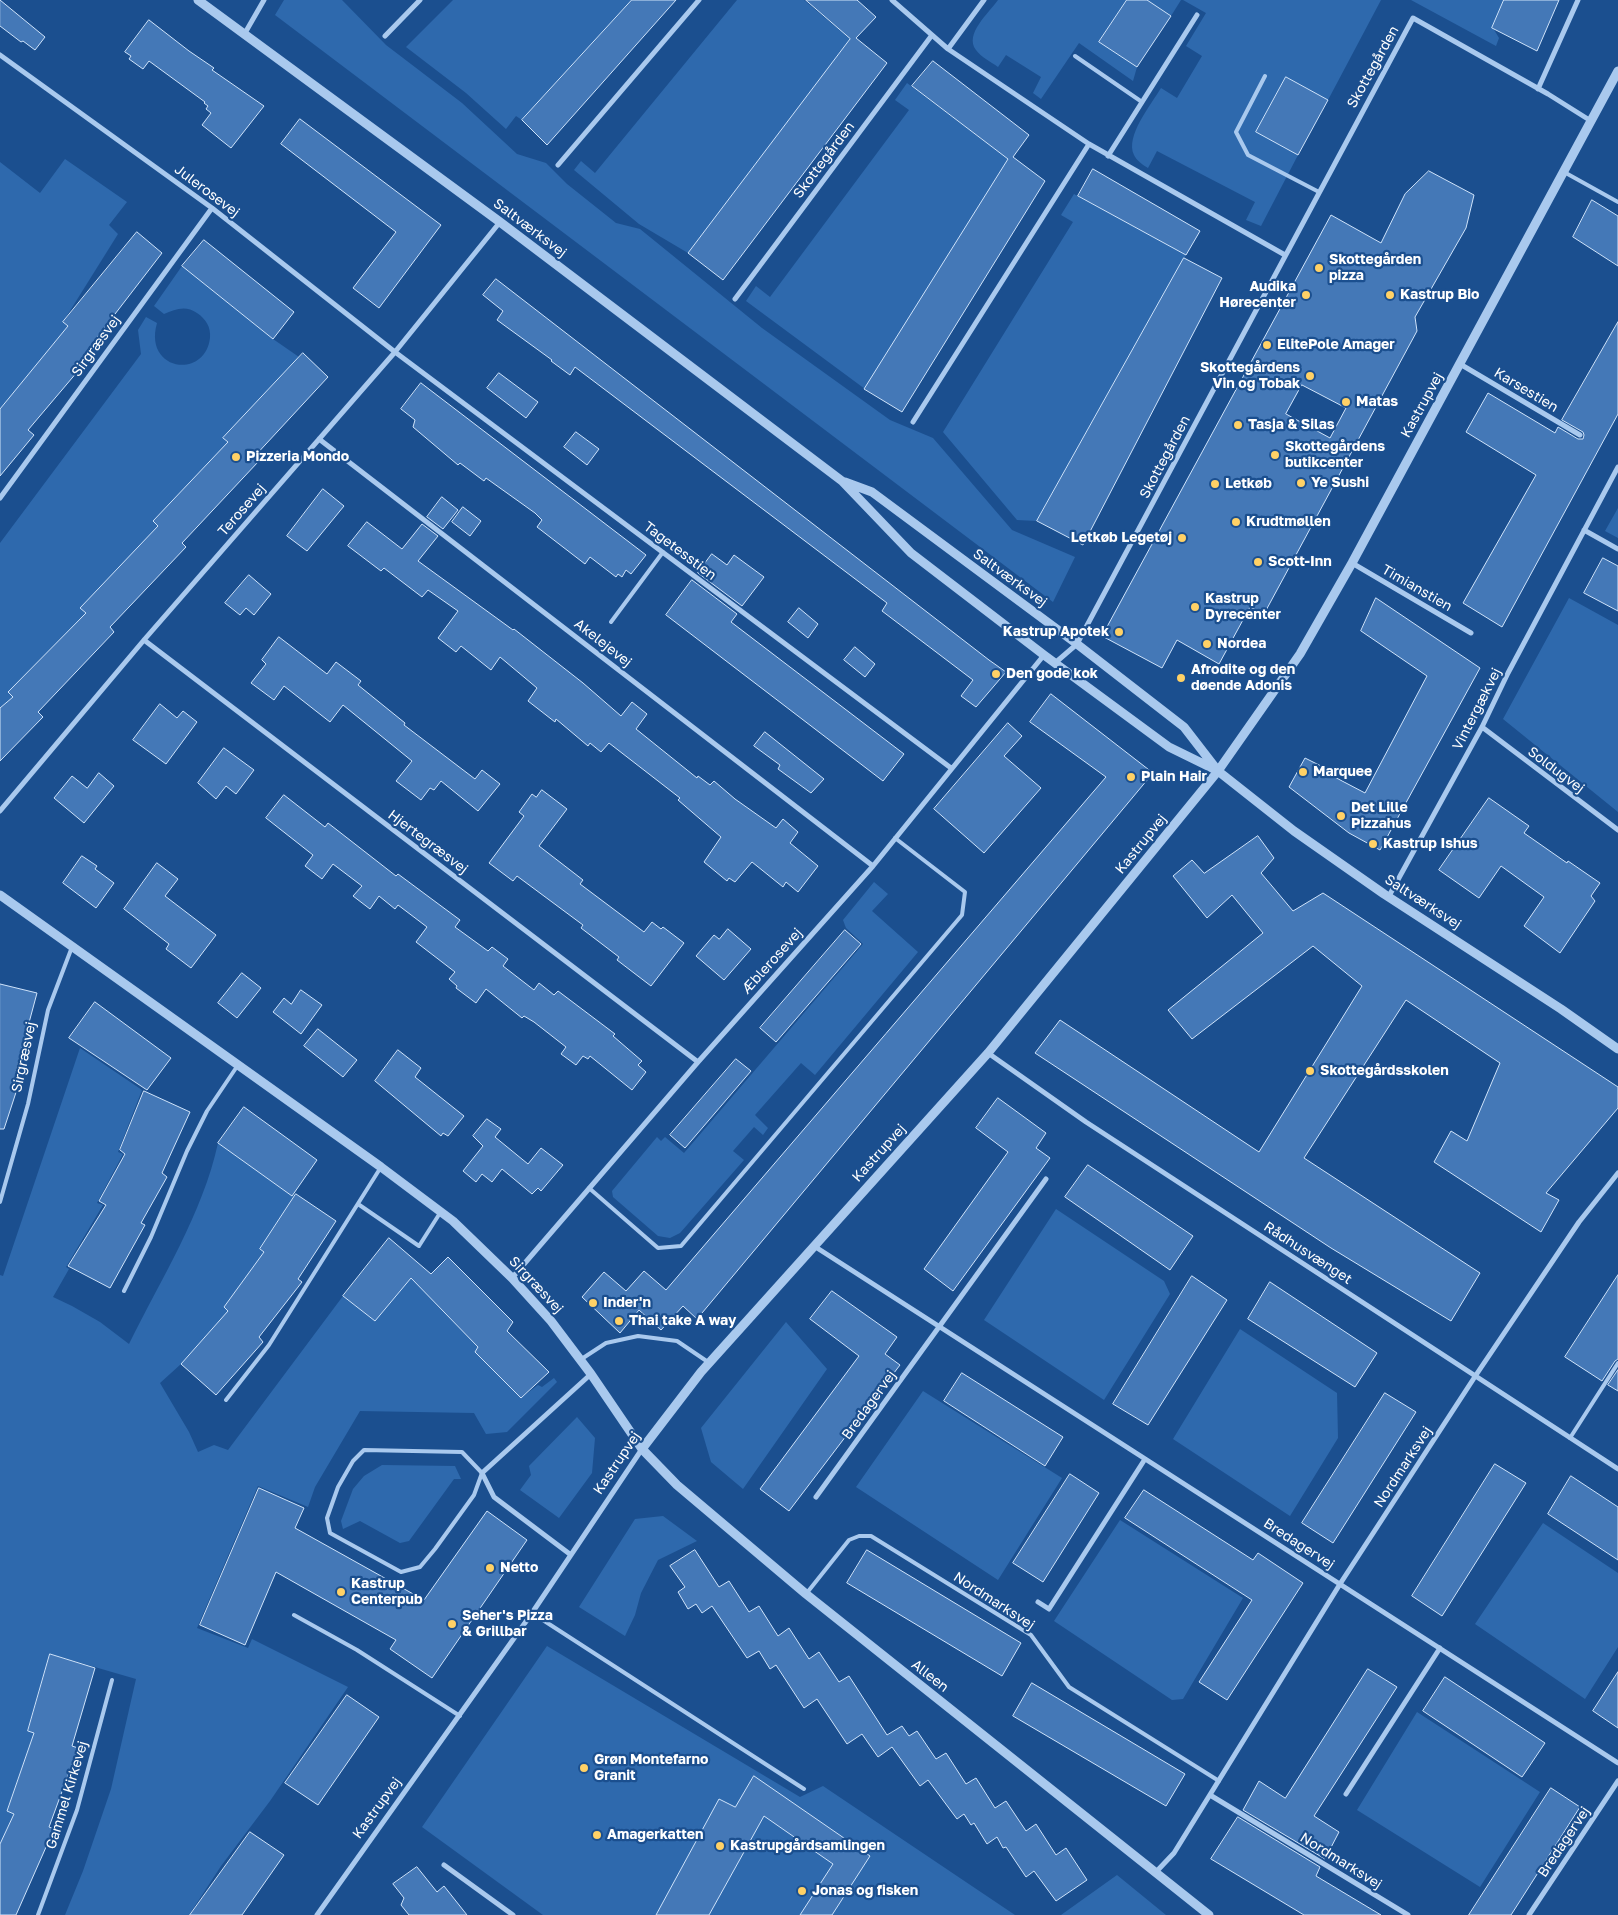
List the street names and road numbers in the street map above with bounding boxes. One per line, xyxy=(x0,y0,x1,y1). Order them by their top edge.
street label: Skottegården xyxy=(1344,23,1402,111)
street label: Skottegården xyxy=(790,118,858,202)
street label: Julerosevej xyxy=(171,161,243,221)
street label: Saltværksvej xyxy=(490,195,570,261)
street label: Sirgræsvej xyxy=(68,312,124,380)
street label: Karsestien xyxy=(1491,364,1561,416)
street label: Kastrupvej xyxy=(1397,369,1447,441)
street label: Skottegården xyxy=(1136,413,1194,501)
street label: Terosevej xyxy=(215,480,269,540)
street label: Tagetesstien xyxy=(640,518,720,584)
street label: Saltværksvej xyxy=(970,545,1050,611)
street label: Timianstien xyxy=(1379,561,1455,615)
street label: Akelejevej xyxy=(571,615,635,671)
street label: Vintergækvej xyxy=(1449,665,1505,753)
street label: Soldugvej xyxy=(1524,743,1588,797)
street label: Hjertegræsvej xyxy=(385,806,471,878)
street label: Kastrupvej xyxy=(1112,811,1170,877)
street label: Saltværksvej xyxy=(1382,871,1464,933)
street label: Æblerosevej xyxy=(738,925,806,997)
street label: Sirgræsvej xyxy=(8,1020,40,1094)
street label: Kastrupvej xyxy=(849,1121,909,1185)
street label: Rådhusvænget xyxy=(1261,1218,1355,1288)
street label: Sirgræsvej xyxy=(505,1253,567,1317)
street label: Bredagervej xyxy=(838,1367,900,1443)
street label: Nordmarksvej xyxy=(1370,1423,1436,1511)
street label: Kastrupvej xyxy=(590,1428,644,1498)
street label: Bredagervej xyxy=(1260,1515,1338,1573)
street label: Nordmarksvej xyxy=(950,1568,1038,1634)
street label: Alleen xyxy=(908,1656,952,1696)
street label: Gammel Kirkevej xyxy=(43,1739,91,1851)
street label: Kastrupvej xyxy=(349,1774,405,1842)
street label: Bredagervej xyxy=(1534,1804,1594,1880)
street label: Nordmarksvej xyxy=(1297,1829,1385,1893)

